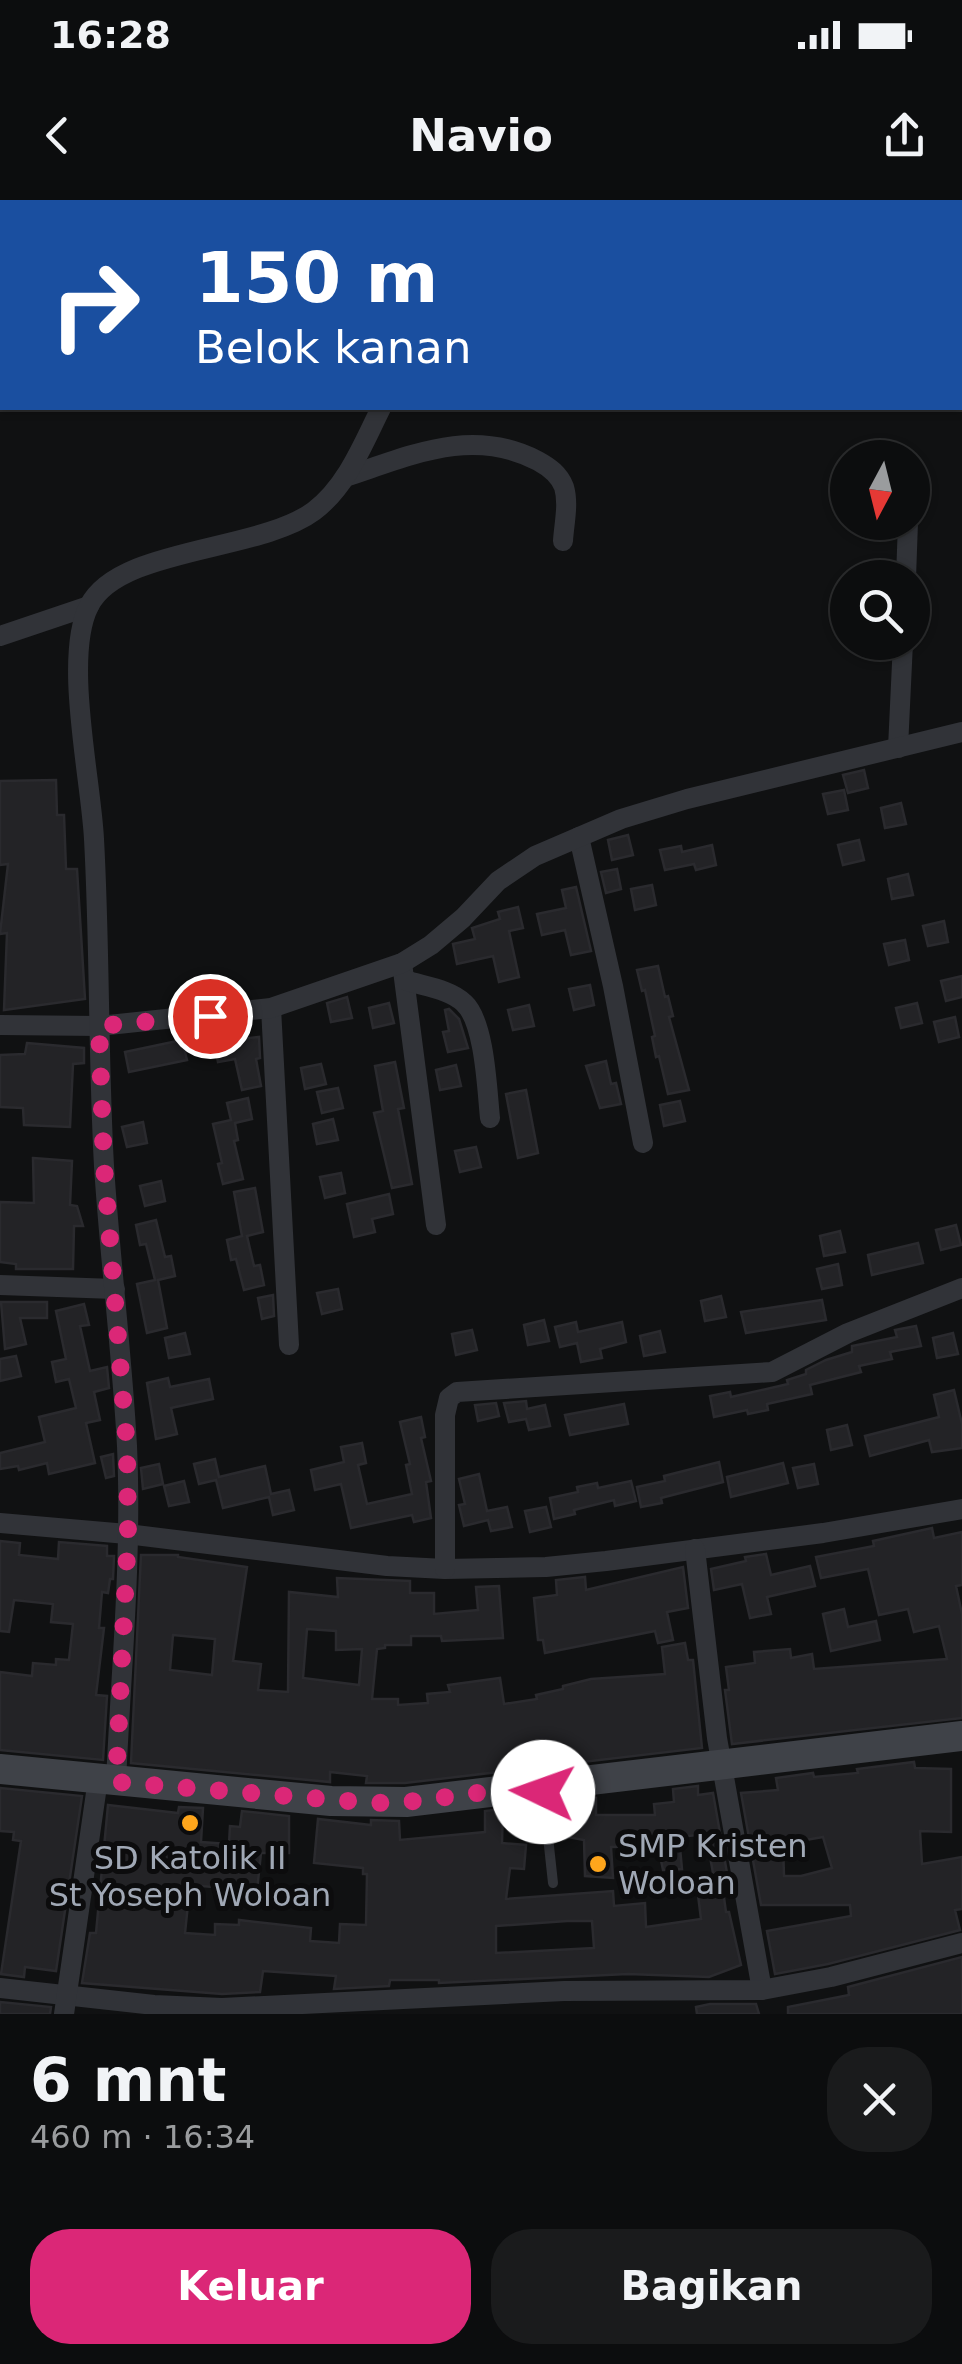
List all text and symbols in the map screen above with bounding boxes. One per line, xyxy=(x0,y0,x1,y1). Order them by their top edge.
text: 16:28 xyxy=(50,13,171,57)
icon: back xyxy=(30,108,85,163)
icon: share xyxy=(877,108,932,163)
text: Navio xyxy=(409,109,553,162)
text: 150 m xyxy=(195,237,438,319)
icon: right xyxy=(30,240,160,370)
text: Belok kanan xyxy=(195,321,471,374)
north arrow xyxy=(830,440,930,540)
map controls xyxy=(830,440,930,660)
button: search xyxy=(830,560,930,660)
pin xyxy=(168,974,253,1059)
icon: arrive xyxy=(183,989,238,1044)
position arrow xyxy=(491,1740,595,1844)
marker: SD Katolik II St Yoseph Woloan xyxy=(179,1812,201,1834)
place label: SMP Kristen Woloan xyxy=(618,1827,808,1902)
place label: SD Katolik II St Yoseph Woloan xyxy=(49,1839,331,1914)
marker: SMP Kristen Woloan xyxy=(587,1853,609,1875)
text: 6 mnt xyxy=(30,2045,227,2115)
button: close xyxy=(827,2047,932,2152)
text: 460 m · 16:34 xyxy=(30,2118,255,2156)
button: Keluar xyxy=(30,2229,471,2344)
button: Bagikan xyxy=(491,2229,932,2344)

